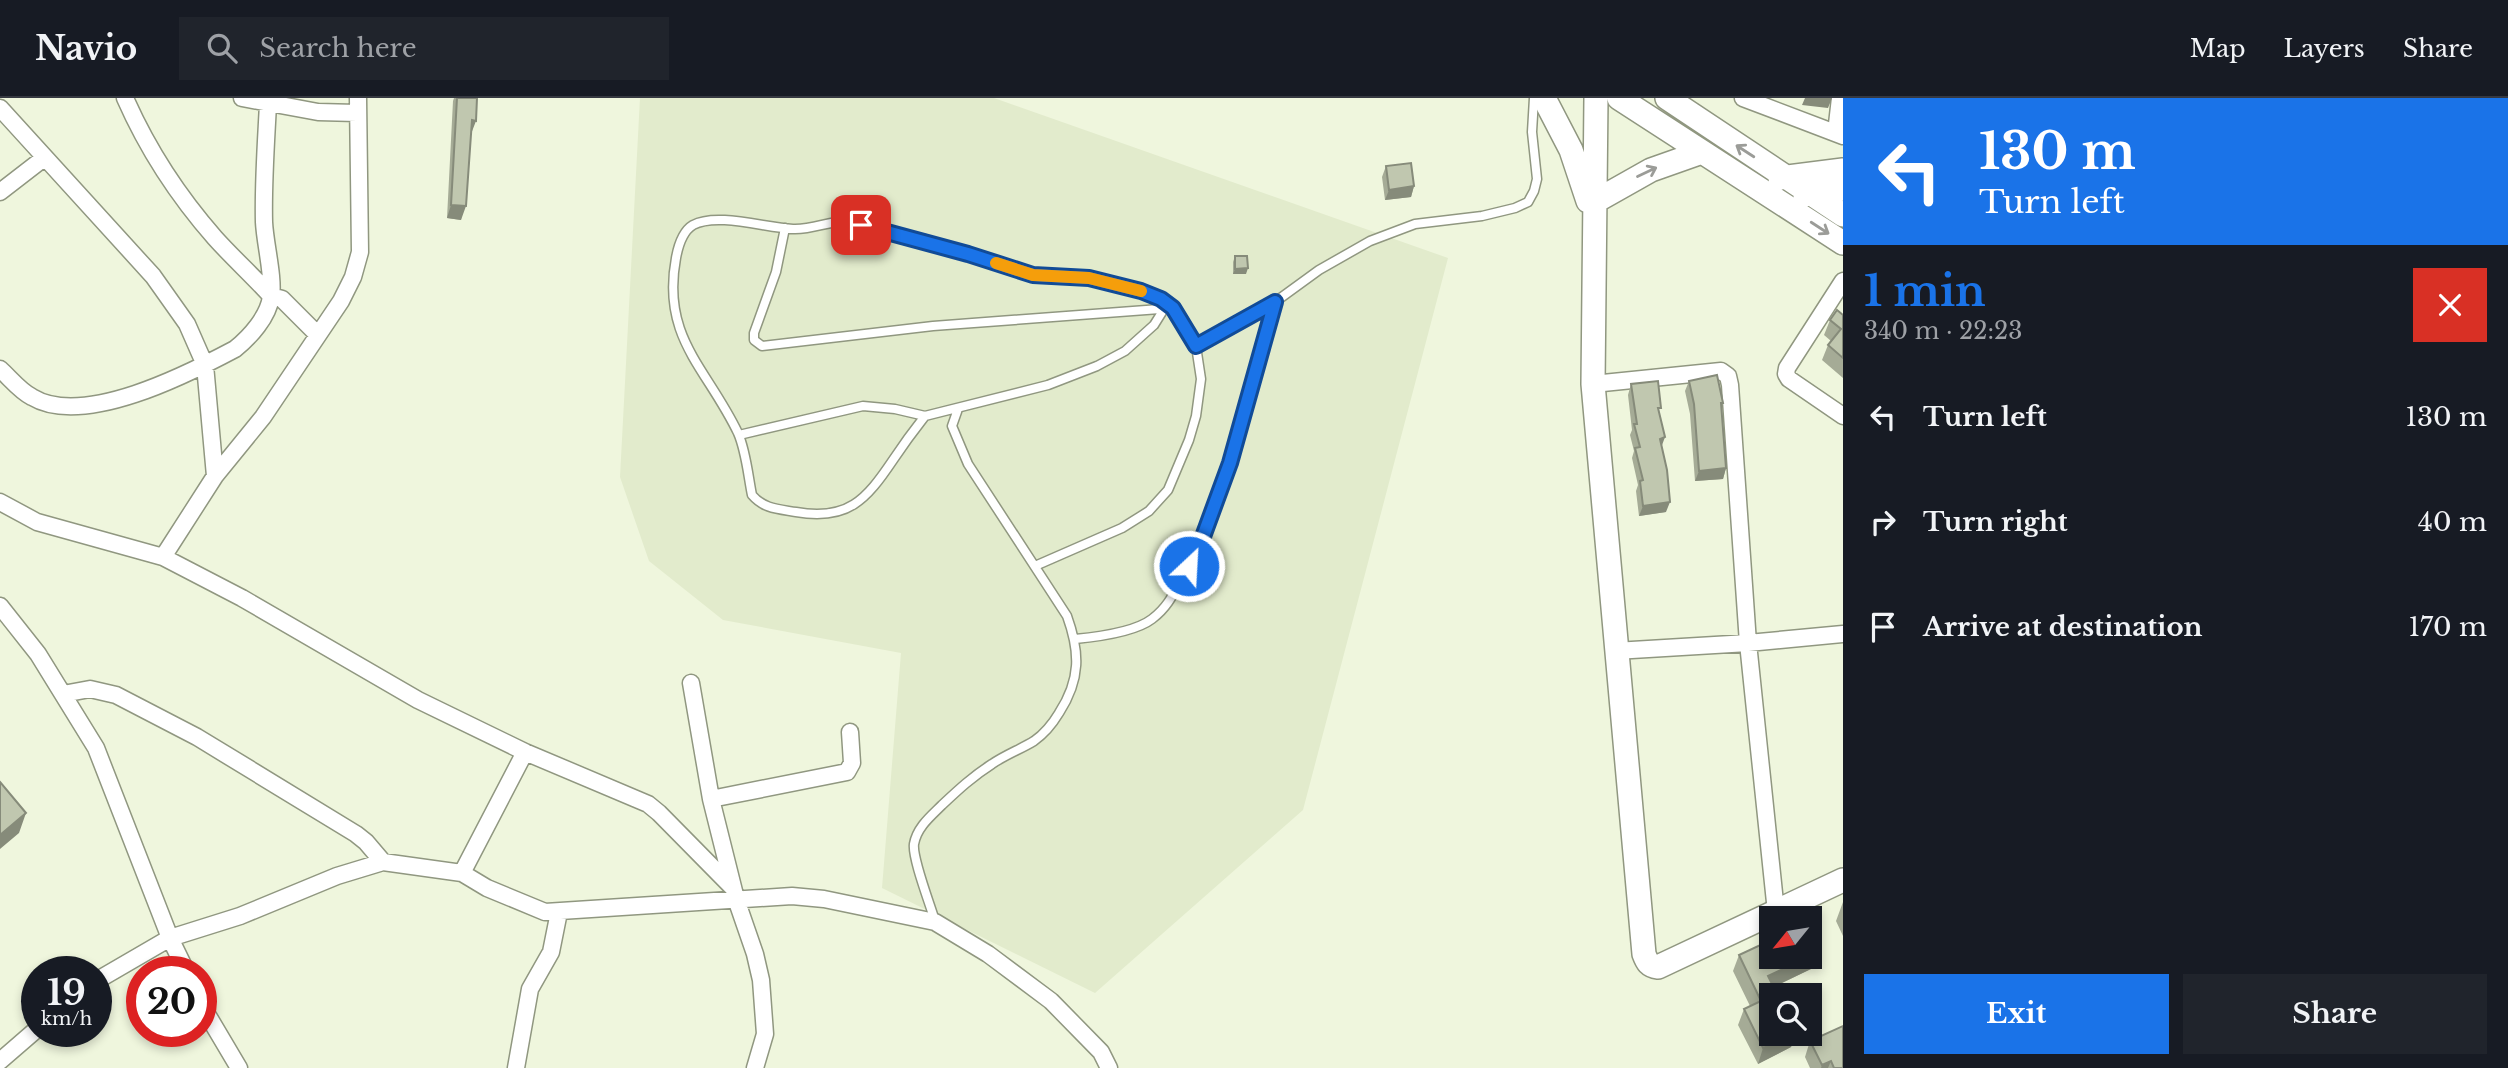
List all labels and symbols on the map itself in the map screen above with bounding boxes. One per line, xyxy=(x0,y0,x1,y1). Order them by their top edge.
one-way arrow xyxy=(1736,144,1755,158)
one-way arrow xyxy=(1636,165,1657,178)
pin xyxy=(831,195,891,255)
one-way arrow xyxy=(1810,221,1830,235)
position arrow xyxy=(1152,529,1226,603)
north arrow xyxy=(1759,906,1822,970)
speed limit sign: 20 xyxy=(126,956,217,1047)

